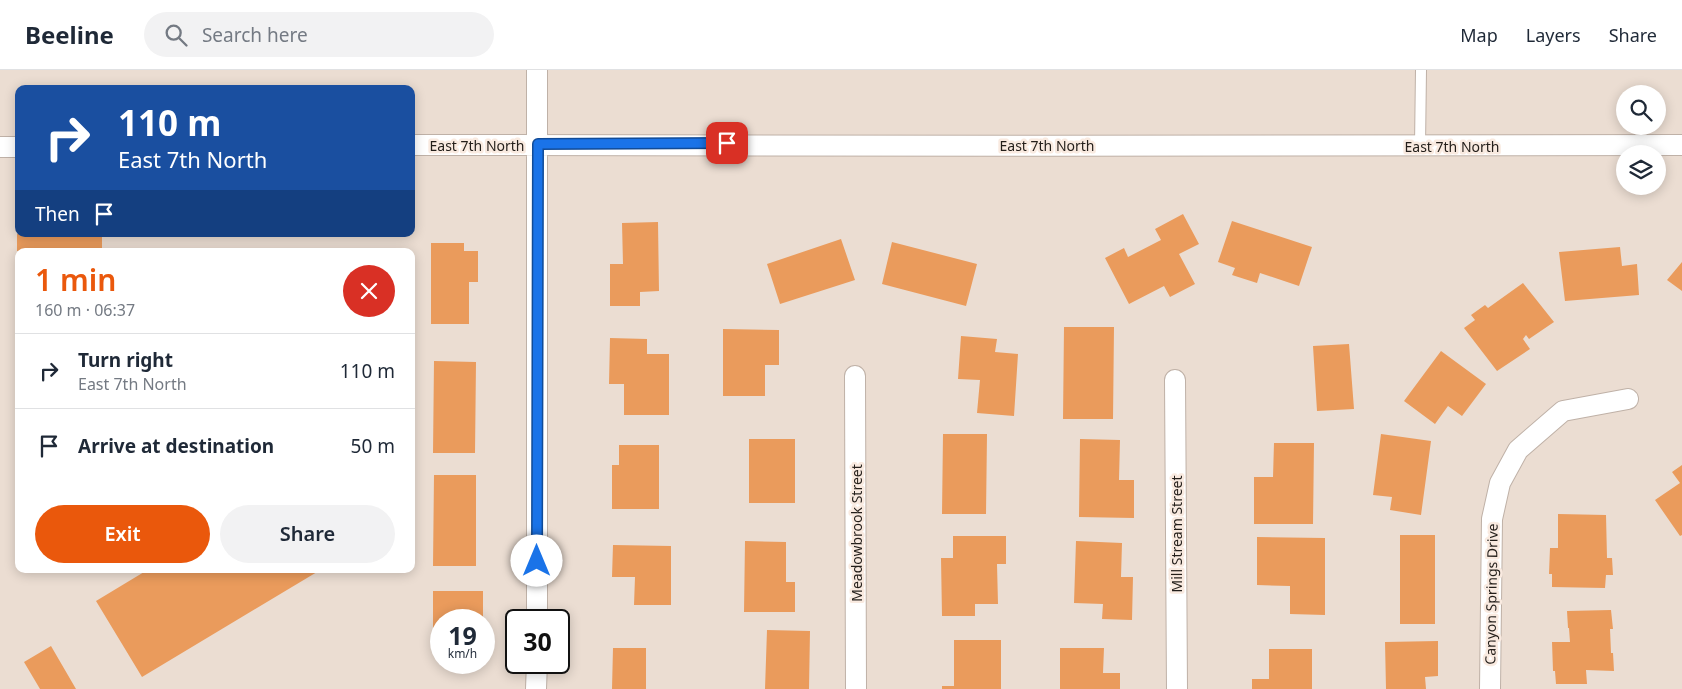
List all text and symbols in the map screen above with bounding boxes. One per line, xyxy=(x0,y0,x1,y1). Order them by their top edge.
search box xyxy=(144,12,494,57)
text: Beeline xyxy=(25,18,114,51)
icon: search xyxy=(162,21,190,49)
text: Search here xyxy=(202,22,308,48)
text: Map xyxy=(1460,23,1498,47)
text: Layers xyxy=(1526,23,1581,47)
text: Share xyxy=(1609,23,1657,47)
map controls xyxy=(1616,85,1666,195)
button: search xyxy=(1616,85,1666,135)
text: 110 m xyxy=(118,99,221,146)
icon: right xyxy=(35,105,100,170)
pin xyxy=(706,122,748,164)
icon: arrive xyxy=(713,129,741,157)
street label: East 7th North xyxy=(430,136,525,155)
street label: East 7th North xyxy=(1000,136,1095,155)
street label: East 7th North xyxy=(1405,137,1500,156)
text: East 7th North xyxy=(118,144,267,174)
button: layers xyxy=(1616,145,1666,195)
icon: arrive xyxy=(90,200,118,228)
text: Then xyxy=(35,201,80,227)
text: 1 min xyxy=(35,259,116,300)
button: close xyxy=(343,265,395,317)
text: 160 m · 06:37 xyxy=(35,299,135,321)
text: Turn right xyxy=(78,347,173,373)
icon: right xyxy=(35,357,63,385)
text: 110 m xyxy=(340,358,395,384)
text: East 7th North xyxy=(78,373,187,395)
icon: arrive xyxy=(35,432,63,460)
text: Arrive at destination xyxy=(78,433,274,459)
text: 50 m xyxy=(351,433,395,459)
street label: Meadowbrook Street xyxy=(847,464,866,602)
street label: Mill Stream Street xyxy=(1167,476,1186,592)
button: Exit xyxy=(35,505,210,563)
button: Share xyxy=(220,505,395,563)
street label: Canyon Springs Drive xyxy=(1480,523,1502,665)
position arrow xyxy=(510,534,562,586)
speed limit sign: 30 xyxy=(505,609,570,674)
text: 19 xyxy=(448,618,477,652)
text: km/h xyxy=(448,645,477,662)

